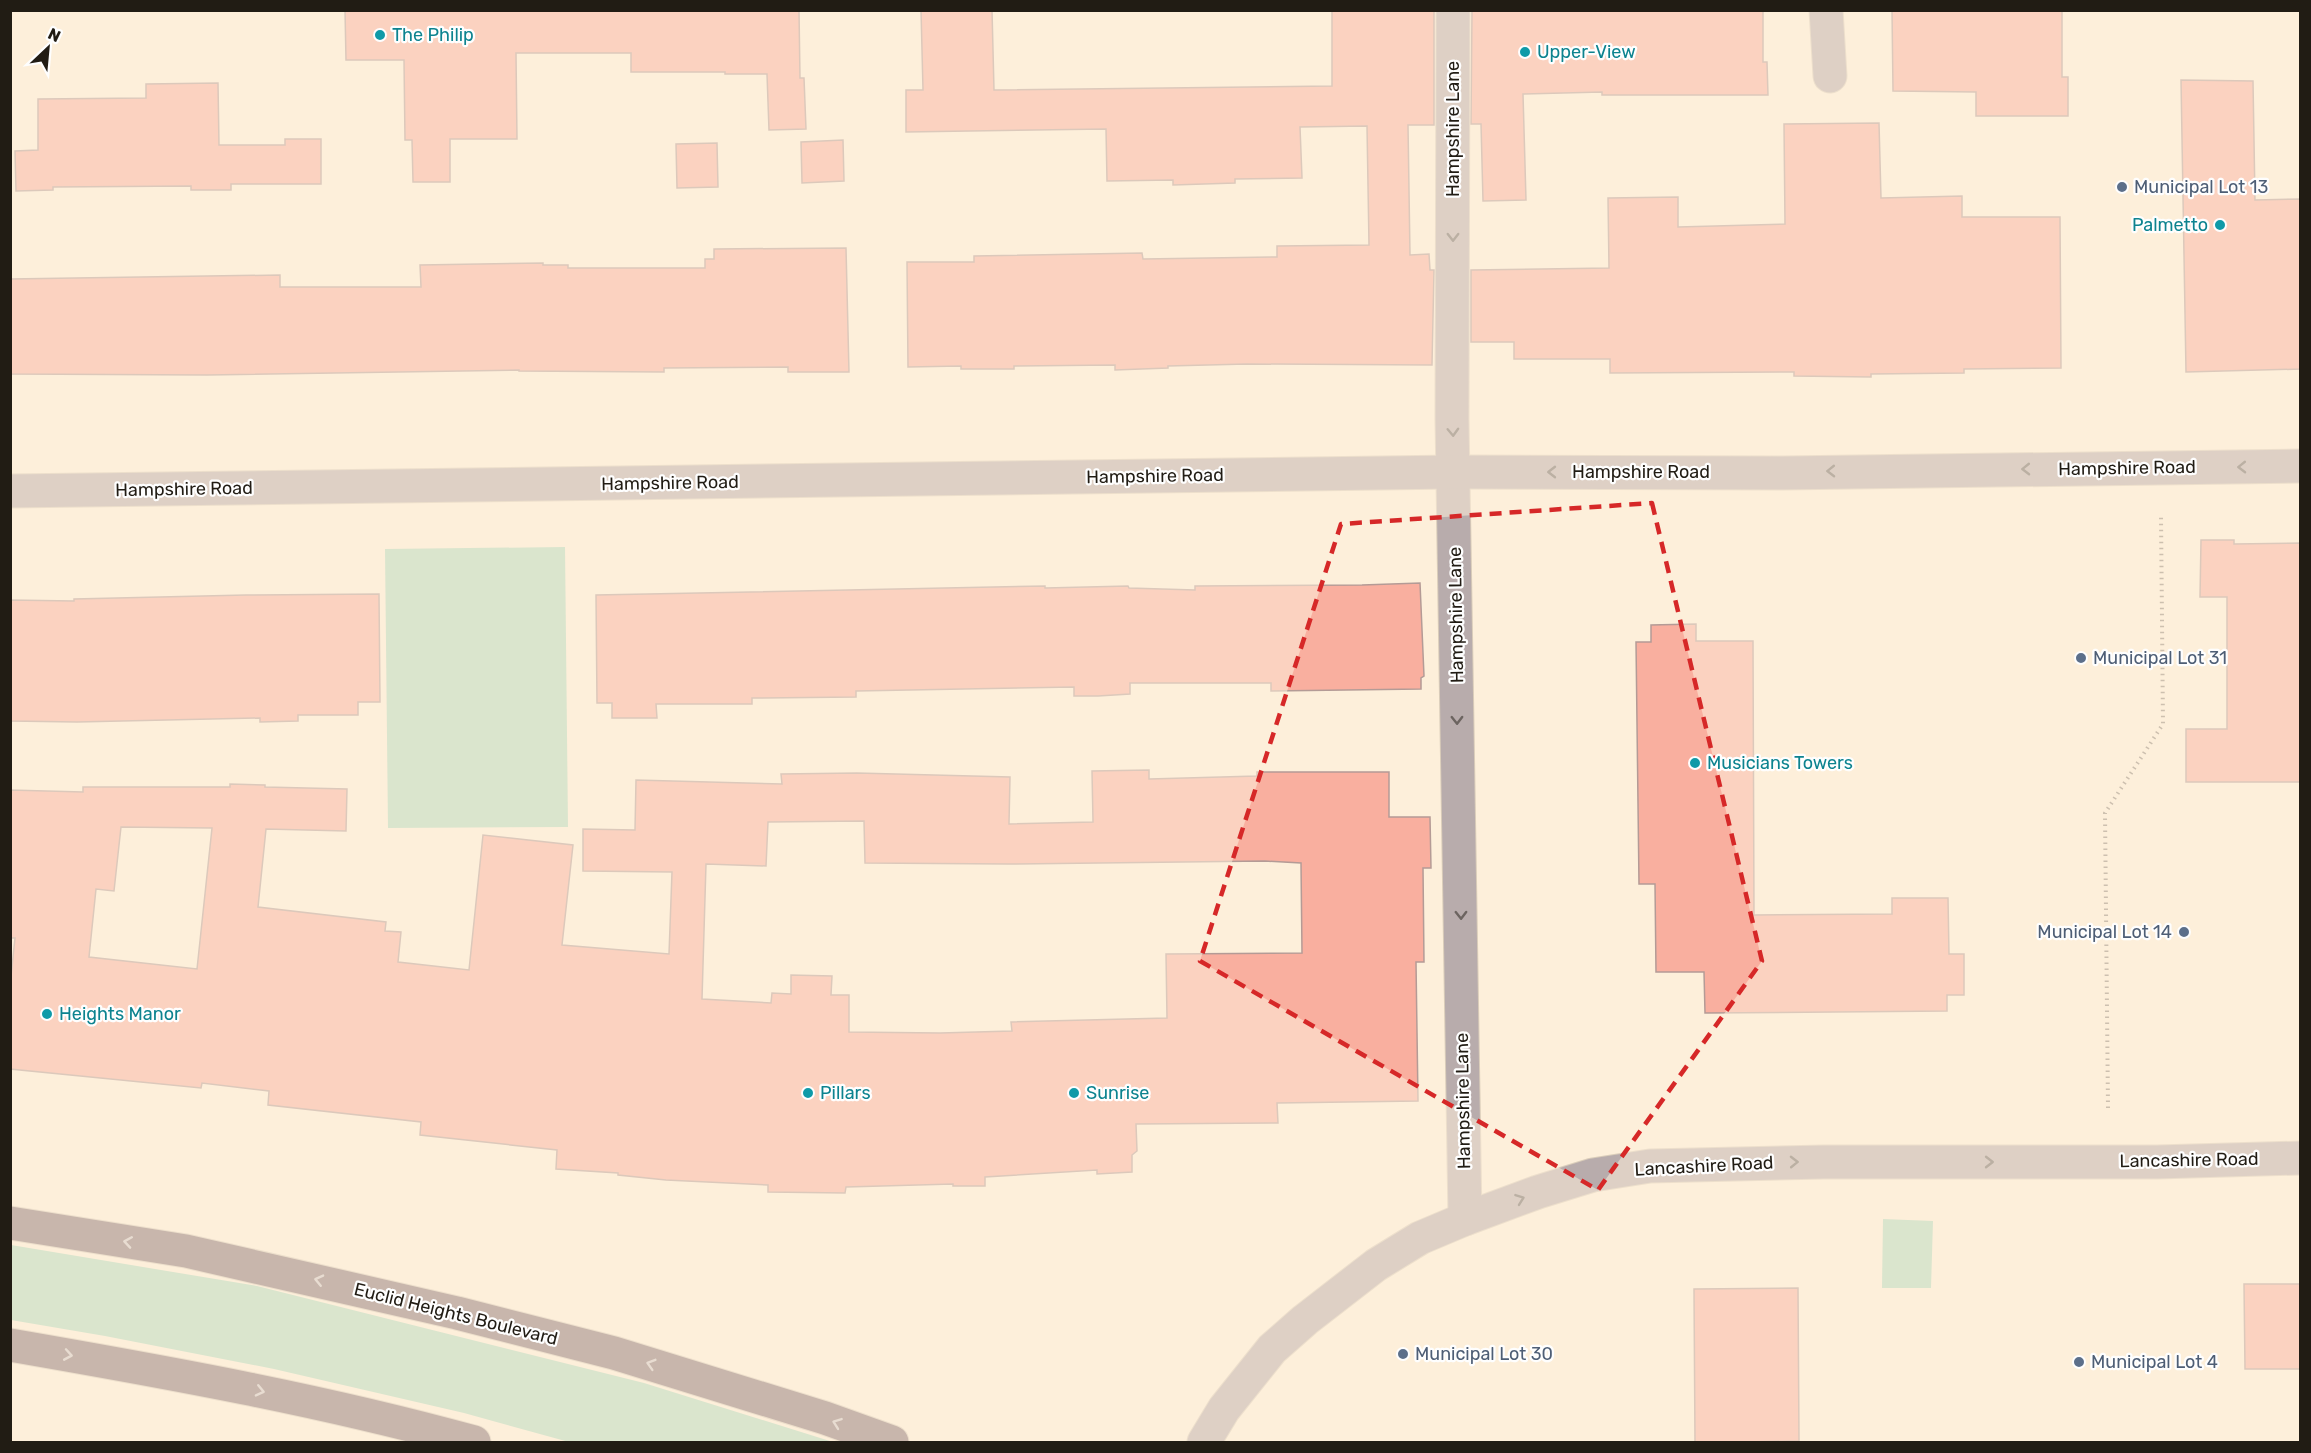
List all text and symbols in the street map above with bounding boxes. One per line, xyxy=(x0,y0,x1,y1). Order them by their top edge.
north arrow xyxy=(18,18,78,78)
text: N xyxy=(45,24,64,46)
place label: The Philip xyxy=(392,24,474,46)
marker: The Philip xyxy=(373,28,387,42)
place label: Upper-View xyxy=(1537,41,1636,63)
marker: Upper-View xyxy=(1518,45,1532,59)
street label: Hampshire Lane xyxy=(1442,61,1464,197)
place label: Municipal Lot 13 xyxy=(2134,176,2268,198)
marker: Municipal Lot 13 xyxy=(2115,180,2129,194)
place label: Palmetto xyxy=(2132,214,2208,236)
marker: Palmetto xyxy=(2213,218,2227,232)
one-way arrow xyxy=(1447,232,1459,241)
one-way arrow xyxy=(1446,427,1459,436)
street label: Hampshire Road xyxy=(2058,456,2196,480)
street label: Hampshire Road xyxy=(1572,461,1710,483)
one-way arrow xyxy=(2238,461,2247,473)
one-way arrow xyxy=(2022,463,2031,475)
street label: Hampshire Road xyxy=(1086,464,1224,488)
one-way arrow xyxy=(1827,465,1836,478)
one-way arrow xyxy=(1548,466,1557,478)
street label: Hampshire Road xyxy=(601,471,739,495)
street label: Hampshire Road xyxy=(115,477,253,501)
street label: Hampshire Lane xyxy=(1444,547,1468,683)
place label: Municipal Lot 31 xyxy=(2093,647,2227,669)
marker: Municipal Lot 31 xyxy=(2074,651,2088,665)
one-way arrow xyxy=(1451,715,1464,724)
place label: Musicians Towers xyxy=(1707,752,1853,774)
marker: Musicians Towers xyxy=(1688,756,1702,770)
one-way arrow xyxy=(1454,910,1467,919)
place label: Municipal Lot 14 xyxy=(2037,921,2172,943)
marker: Municipal Lot 14 xyxy=(2177,925,2191,939)
place label: Heights Manor xyxy=(59,1003,181,1025)
marker: Heights Manor xyxy=(40,1007,54,1021)
street label: Hampshire Lane xyxy=(1451,1033,1475,1169)
place label: Pillars xyxy=(820,1082,871,1104)
place label: Sunrise xyxy=(1086,1082,1149,1104)
marker: Pillars xyxy=(801,1086,815,1100)
marker: Sunrise xyxy=(1067,1086,1081,1100)
street label: Lancashire Road xyxy=(2119,1148,2259,1172)
street label: Lancashire Road xyxy=(1634,1151,1774,1181)
one-way arrow xyxy=(1790,1156,1799,1169)
one-way arrow xyxy=(1985,1156,1994,1168)
one-way arrow xyxy=(1514,1193,1524,1206)
one-way arrow xyxy=(123,1236,133,1248)
one-way arrow xyxy=(314,1275,324,1288)
street label: Euclid Heights Boulevard xyxy=(352,1278,560,1350)
place label: Municipal Lot 30 xyxy=(1415,1343,1553,1365)
marker: Municipal Lot 30 xyxy=(1396,1347,1410,1361)
one-way arrow xyxy=(63,1348,73,1361)
place label: Municipal Lot 4 xyxy=(2091,1351,2218,1373)
marker: Municipal Lot 4 xyxy=(2072,1355,2086,1369)
one-way arrow xyxy=(646,1359,657,1371)
one-way arrow xyxy=(254,1384,264,1397)
one-way arrow xyxy=(832,1417,842,1430)

